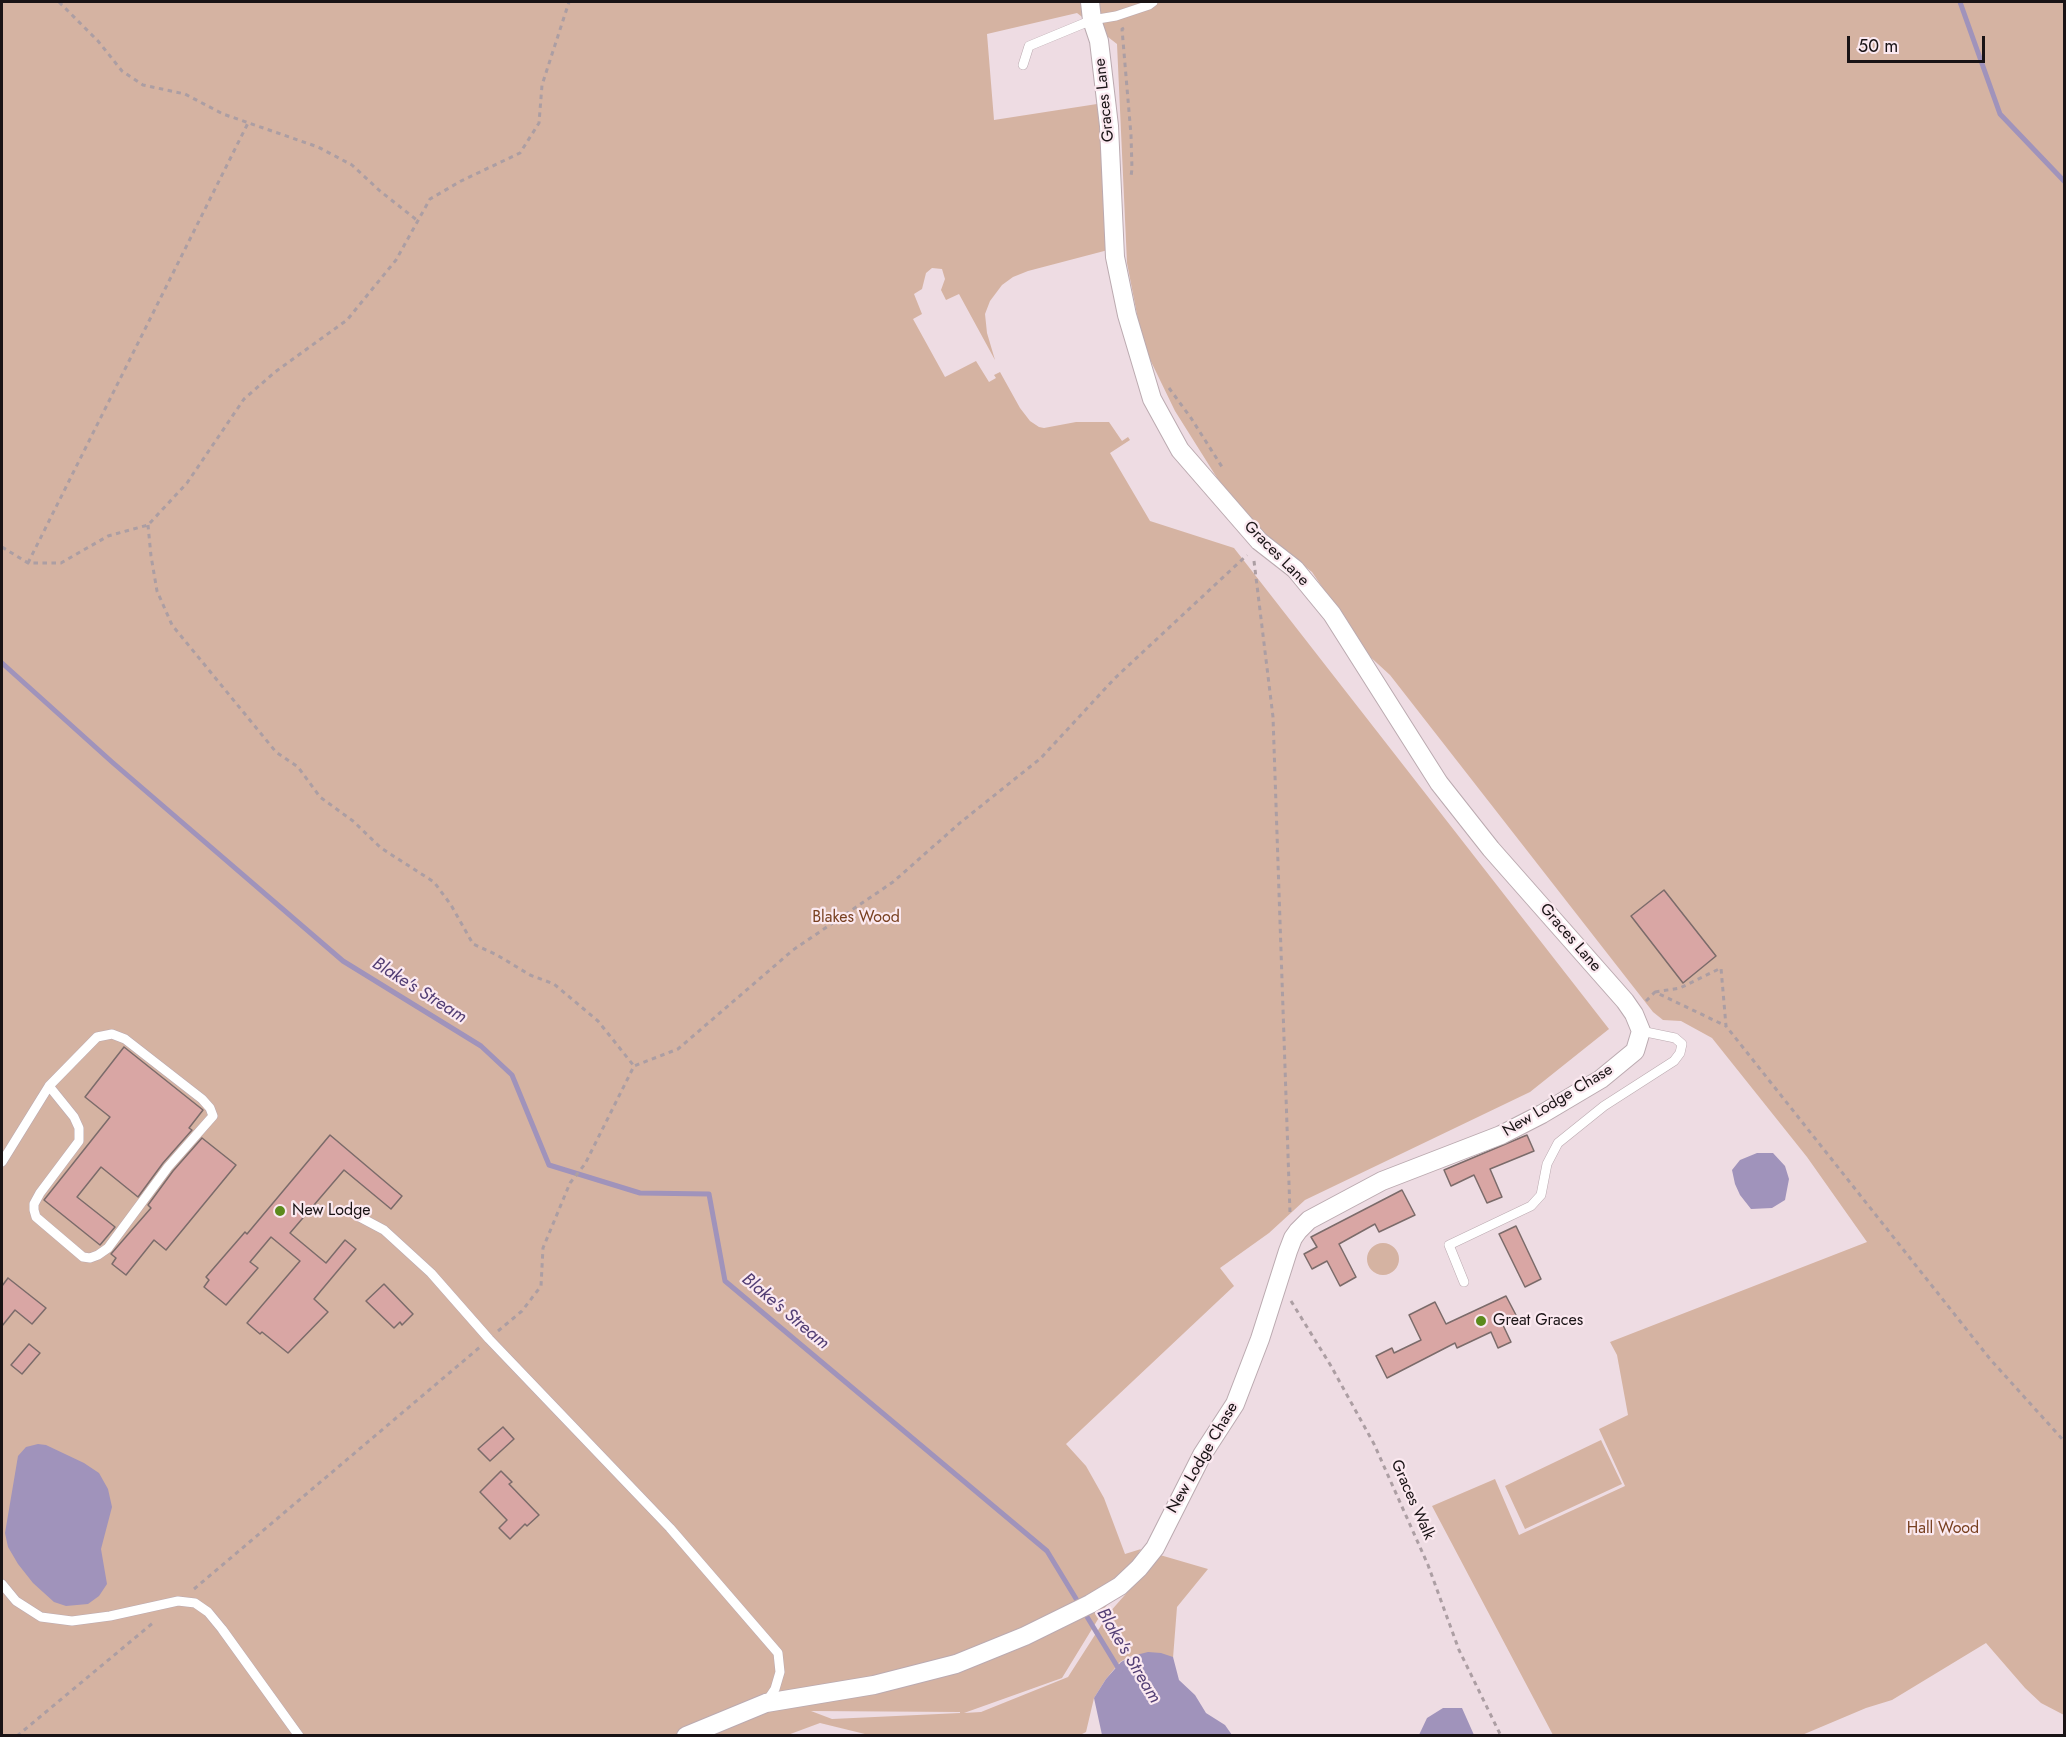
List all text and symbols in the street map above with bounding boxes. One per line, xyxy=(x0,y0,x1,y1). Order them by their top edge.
scale bar xyxy=(1850,24,1988,62)
text: 50 m xyxy=(1858,33,1898,59)
street label: Graces Lane xyxy=(1091,57,1119,143)
street label: Graces Lane xyxy=(1239,517,1313,591)
street label: Graces Lane xyxy=(1535,900,1605,976)
park label: Blakes Wood xyxy=(812,908,900,928)
water label: Blake's Stream xyxy=(368,953,470,1029)
street label: New Lodge Chase xyxy=(1499,1061,1617,1141)
place label: New Lodge xyxy=(292,1201,370,1221)
marker: New Lodge xyxy=(273,1204,287,1218)
water label: Blake's Stream xyxy=(737,1269,833,1355)
place label: Great Graces xyxy=(1493,1311,1583,1331)
marker: Great Graces xyxy=(1474,1314,1488,1328)
street label: New Lodge Chase xyxy=(1163,1399,1243,1517)
street label: Graces Walk xyxy=(1386,1457,1438,1543)
park label: Hall Wood xyxy=(1907,1519,1979,1539)
water label: Blake's Stream xyxy=(1091,1604,1165,1708)

